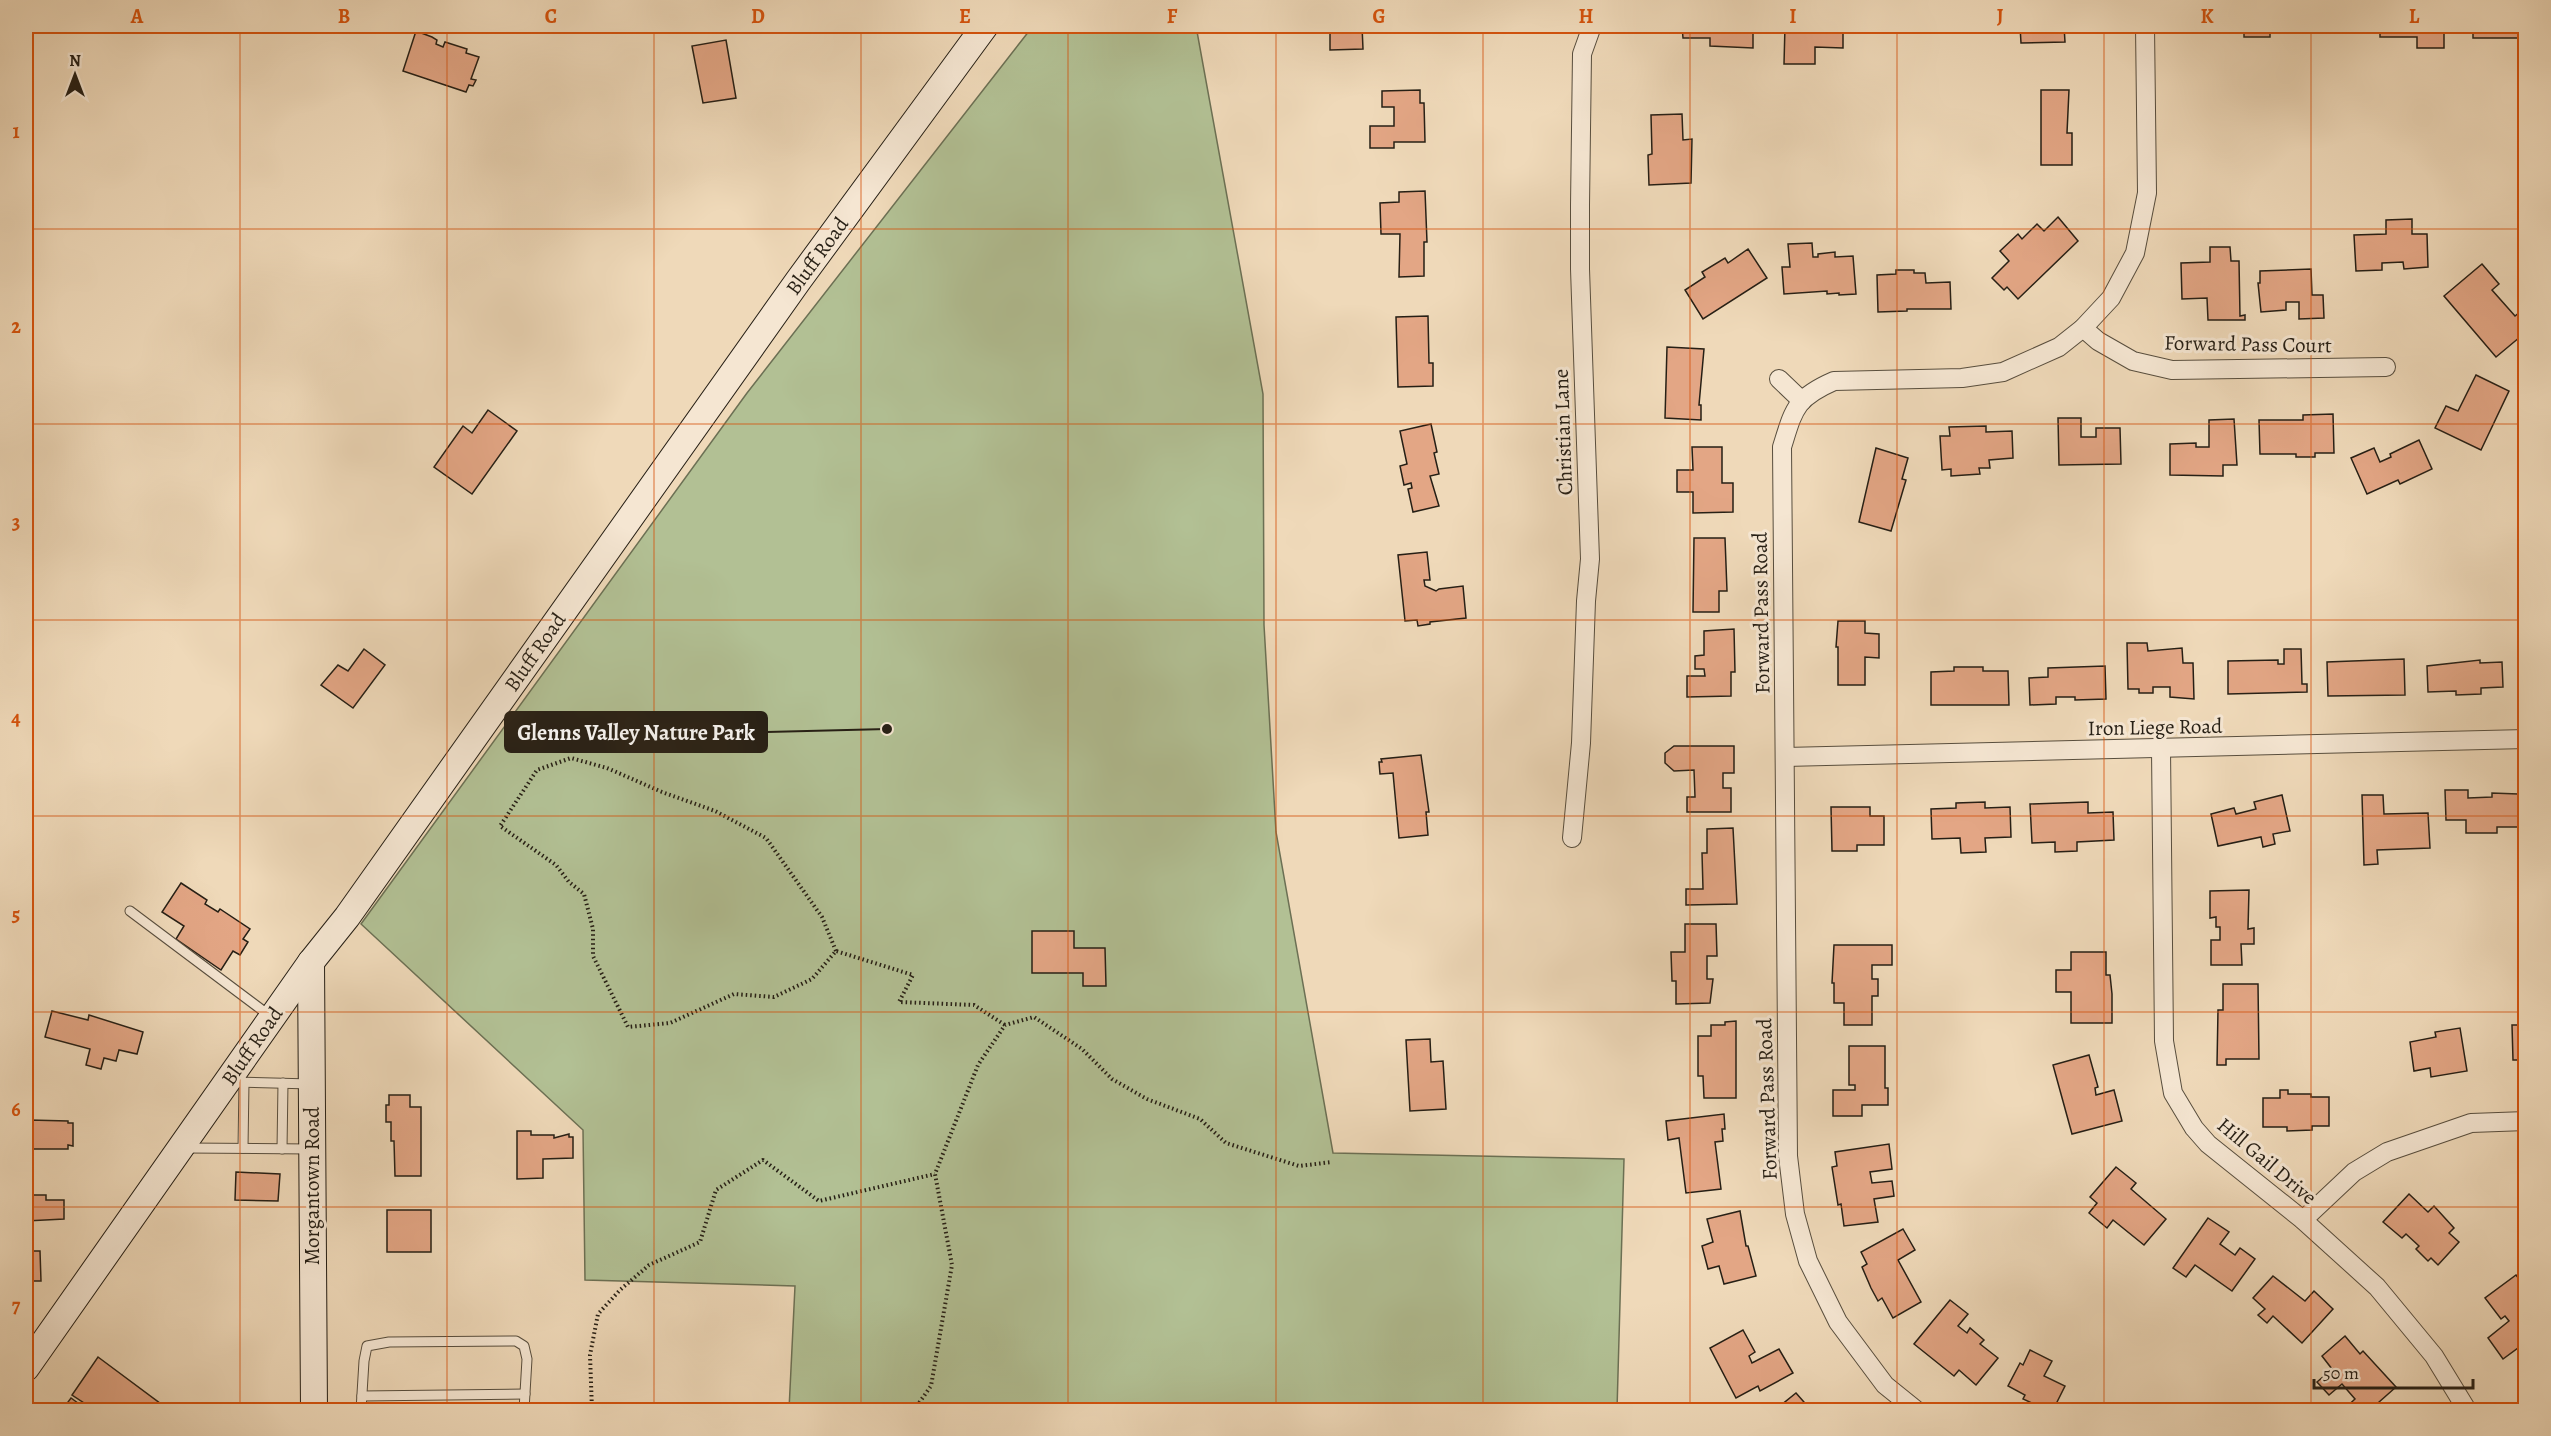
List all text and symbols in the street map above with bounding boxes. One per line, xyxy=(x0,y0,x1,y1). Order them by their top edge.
text: A xyxy=(130,3,144,30)
text: B xyxy=(338,3,350,30)
text: C xyxy=(545,3,557,30)
text: D xyxy=(751,3,765,30)
text: E xyxy=(959,3,971,30)
text: F xyxy=(1167,3,1178,30)
text: G xyxy=(1372,3,1386,30)
text: H xyxy=(1579,3,1594,30)
text: I xyxy=(1789,3,1797,30)
text: J xyxy=(1997,3,2004,30)
text: K xyxy=(2200,3,2214,30)
text: L xyxy=(2409,3,2420,30)
north arrow xyxy=(45,45,105,105)
text: N xyxy=(69,50,81,72)
text: 1 xyxy=(12,118,20,145)
street label: Bluff Road xyxy=(779,211,855,301)
text: 2 xyxy=(11,313,21,340)
street label: Forward Pass Court xyxy=(2164,329,2332,359)
street label: Christian Lane xyxy=(1547,368,1579,496)
text: 3 xyxy=(12,509,20,536)
street label: Forward Pass Road xyxy=(1746,531,1776,694)
street label: Bluff Road xyxy=(498,606,573,697)
text: 4 xyxy=(11,705,21,732)
callout: Glenns Valley Nature Park xyxy=(505,712,767,752)
street label: Iron Liege Road xyxy=(2087,712,2223,742)
text: Glenns Valley Nature Park xyxy=(517,718,755,748)
text: 5 xyxy=(12,901,20,928)
street label: Bluff Road xyxy=(215,1000,290,1091)
street label: Forward Pass Road xyxy=(1750,1017,1784,1180)
text: 6 xyxy=(11,1096,21,1123)
street label: Morgantown Road xyxy=(298,1106,326,1265)
street label: Hill Gail Drive xyxy=(2211,1111,2323,1211)
text: 7 xyxy=(12,1292,21,1319)
scale bar xyxy=(2314,1352,2473,1390)
text: 50 m xyxy=(2323,1361,2359,1385)

